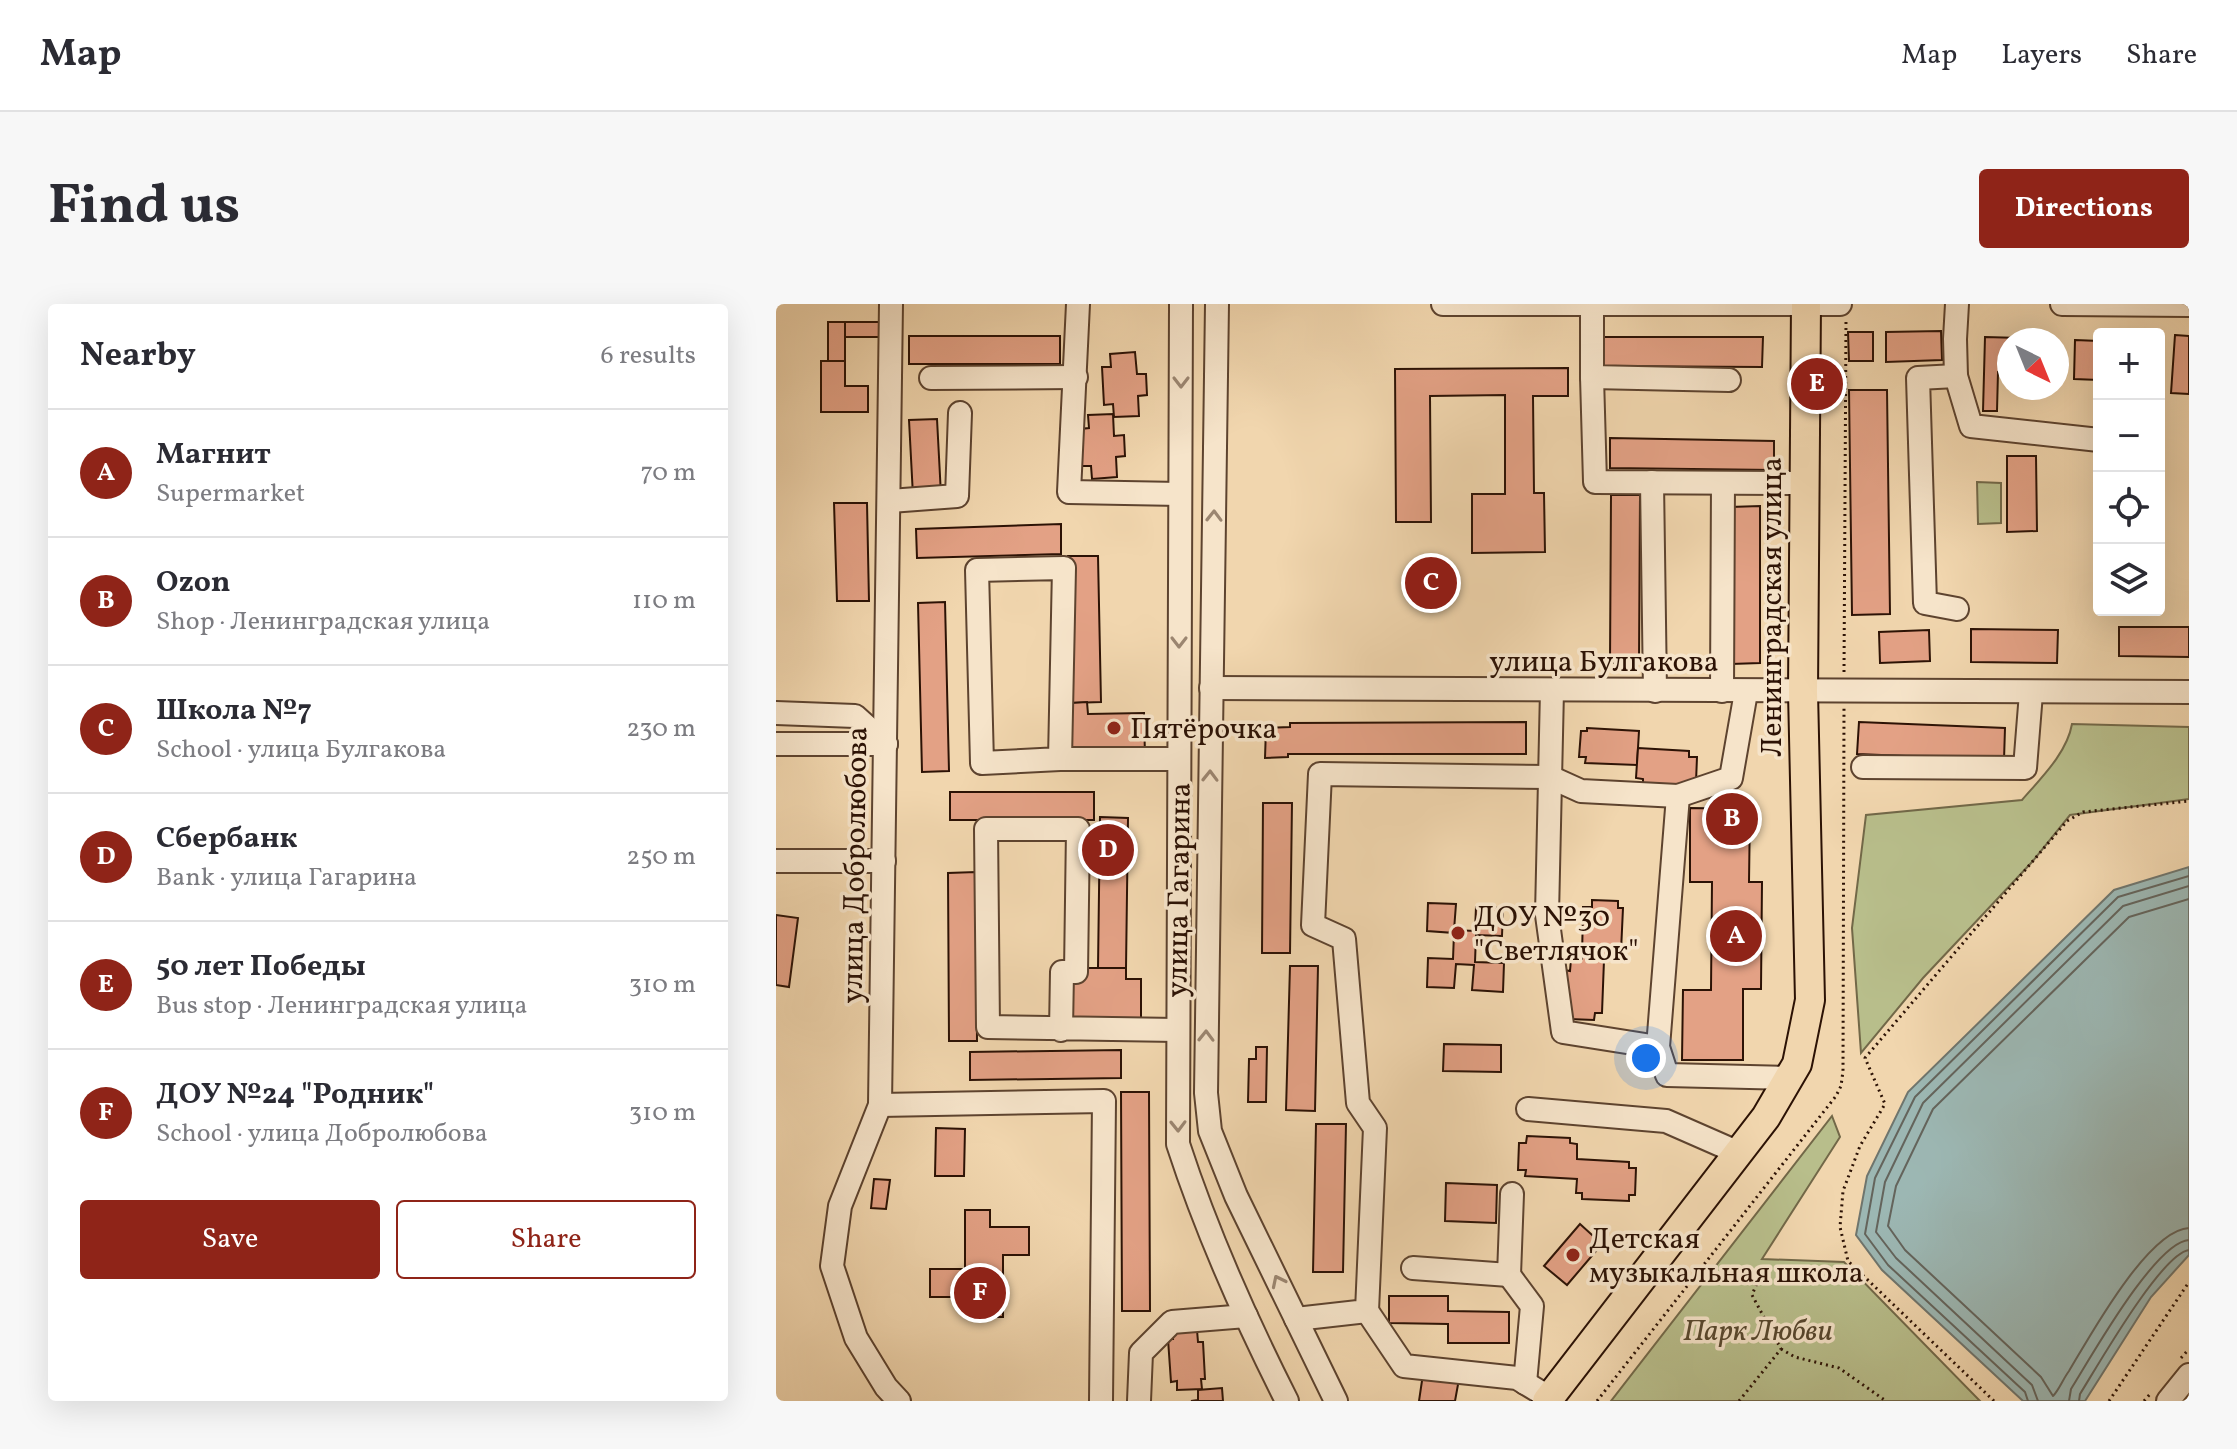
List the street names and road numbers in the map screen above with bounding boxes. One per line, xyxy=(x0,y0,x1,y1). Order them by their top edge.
street label: Ленинградская улица xyxy=(1752,457,1794,757)
street label: улица Булгакова xyxy=(1489,642,1719,684)
street label: улица Добролюбова xyxy=(833,726,879,1004)
street label: улица Гагарина xyxy=(1157,782,1203,998)

